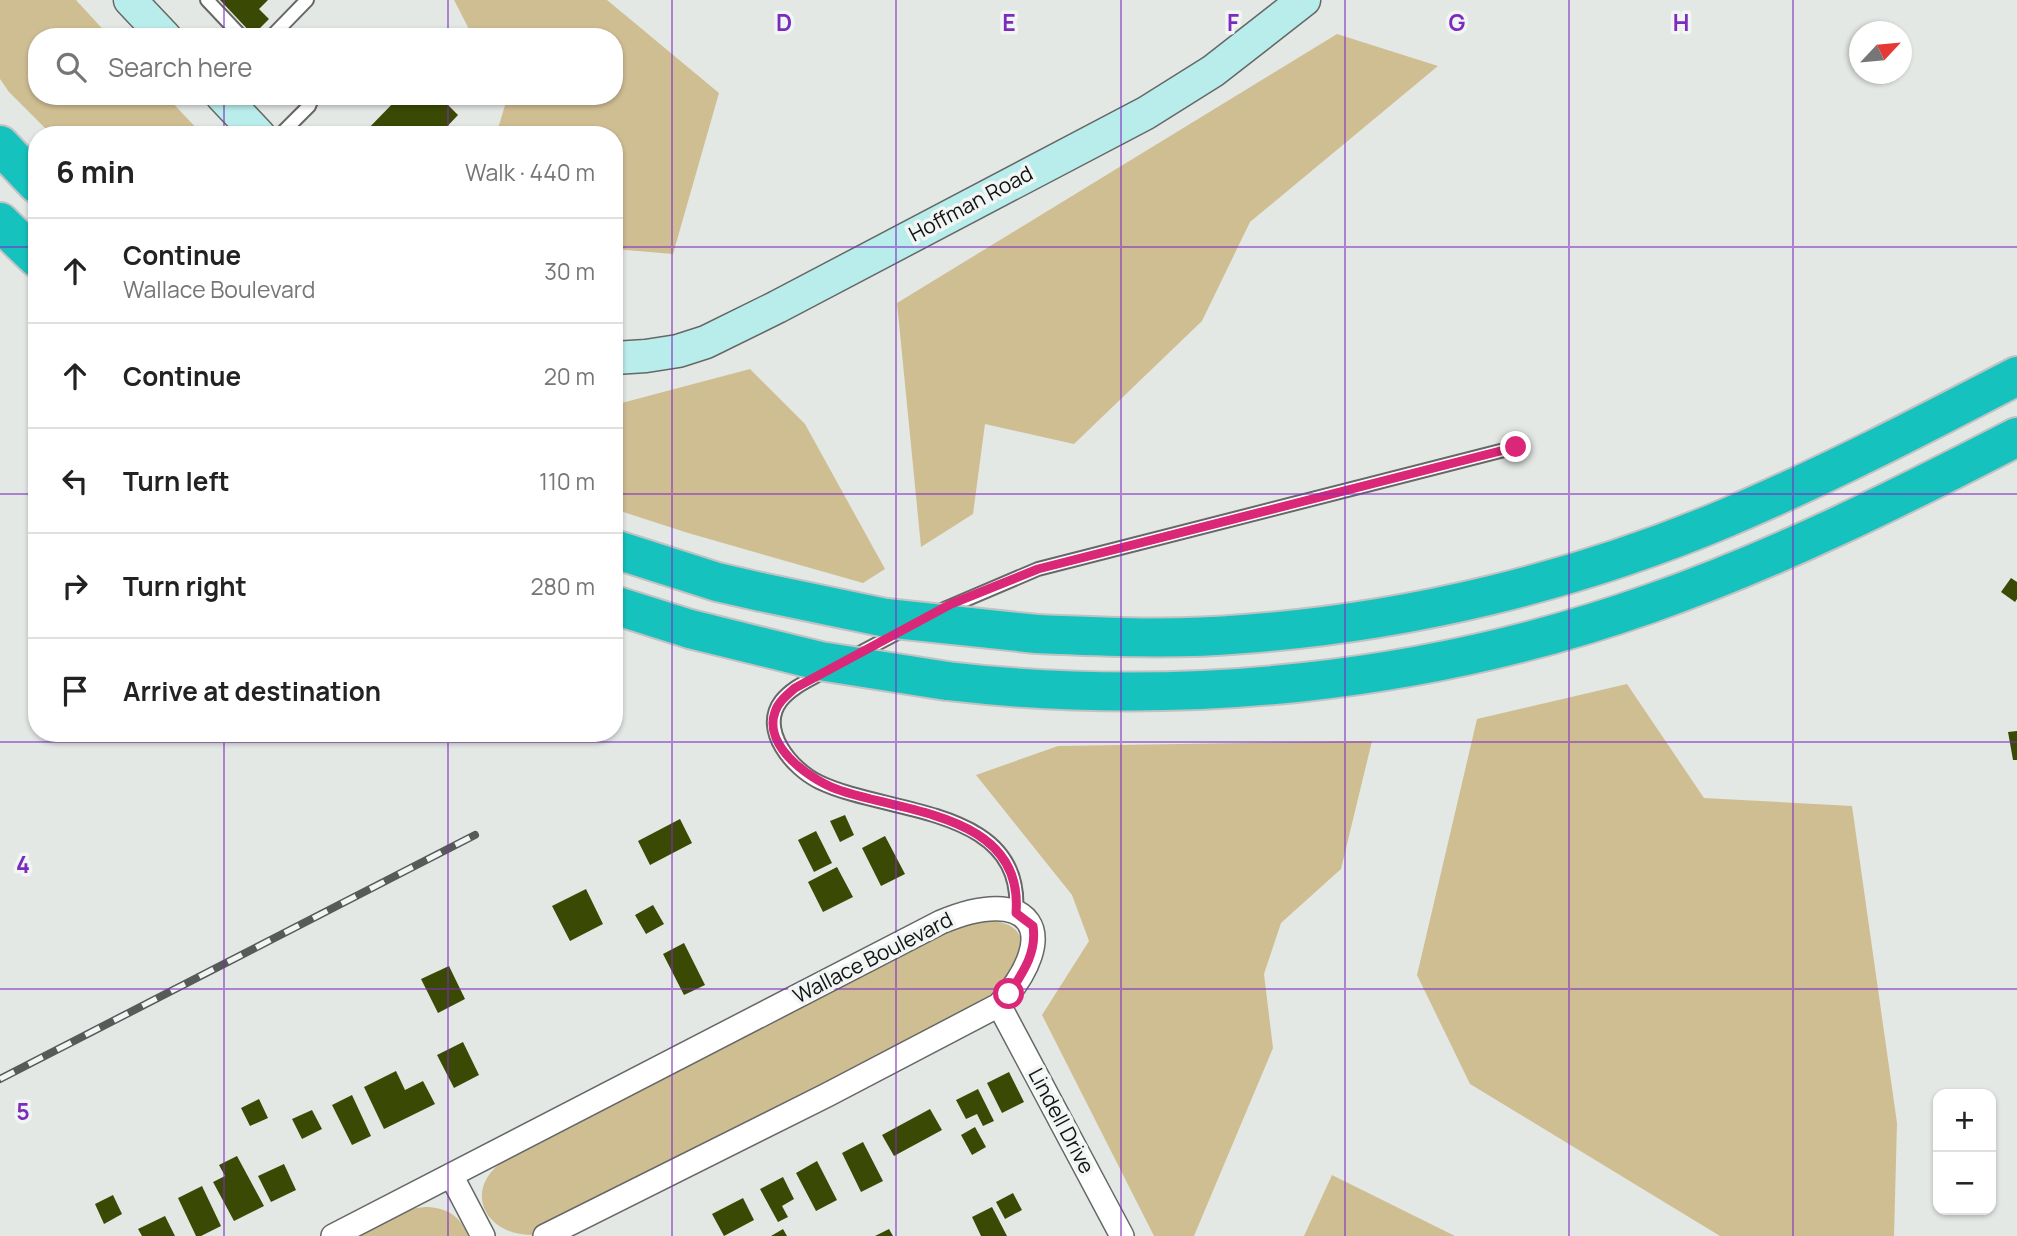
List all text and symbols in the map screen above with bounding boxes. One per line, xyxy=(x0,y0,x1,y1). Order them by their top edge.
text: D xyxy=(776,6,792,38)
text: E xyxy=(1002,6,1016,38)
text: F xyxy=(1227,6,1239,38)
text: G xyxy=(1449,6,1466,38)
text: H xyxy=(1673,6,1689,38)
north arrow xyxy=(1849,21,1912,84)
search box xyxy=(28,28,623,105)
icon: search xyxy=(52,48,90,86)
text: Search here xyxy=(108,49,253,85)
text: 6 min xyxy=(56,151,135,192)
text: Walk · 440 m xyxy=(465,156,595,188)
street label: Hoffman Road xyxy=(904,159,1037,248)
text: Continue xyxy=(123,237,241,273)
icon: ahead xyxy=(56,252,94,290)
text: 30 m xyxy=(544,255,595,287)
text: Wallace Boulevard xyxy=(123,273,315,305)
icon: ahead xyxy=(56,357,94,395)
text: Continue xyxy=(123,358,241,394)
text: 20 m xyxy=(544,360,595,392)
route end xyxy=(1500,431,1531,462)
icon: left xyxy=(56,462,94,500)
text: Turn left xyxy=(123,463,230,499)
text: 110 m xyxy=(539,465,595,497)
icon: right xyxy=(56,567,94,605)
text: Turn right xyxy=(123,568,247,604)
text: 280 m xyxy=(530,570,595,602)
icon: arrive xyxy=(56,672,94,710)
text: Arrive at destination xyxy=(123,673,381,709)
text: 4 xyxy=(16,848,30,880)
street label: Wallace Boulevard xyxy=(788,905,957,1009)
route start xyxy=(993,978,1024,1009)
street label: Lindell Drive xyxy=(1022,1063,1101,1178)
map controls xyxy=(1933,1089,1996,1215)
button: + xyxy=(1933,1089,1996,1152)
text: 5 xyxy=(16,1095,30,1127)
button: − xyxy=(1933,1152,1996,1215)

